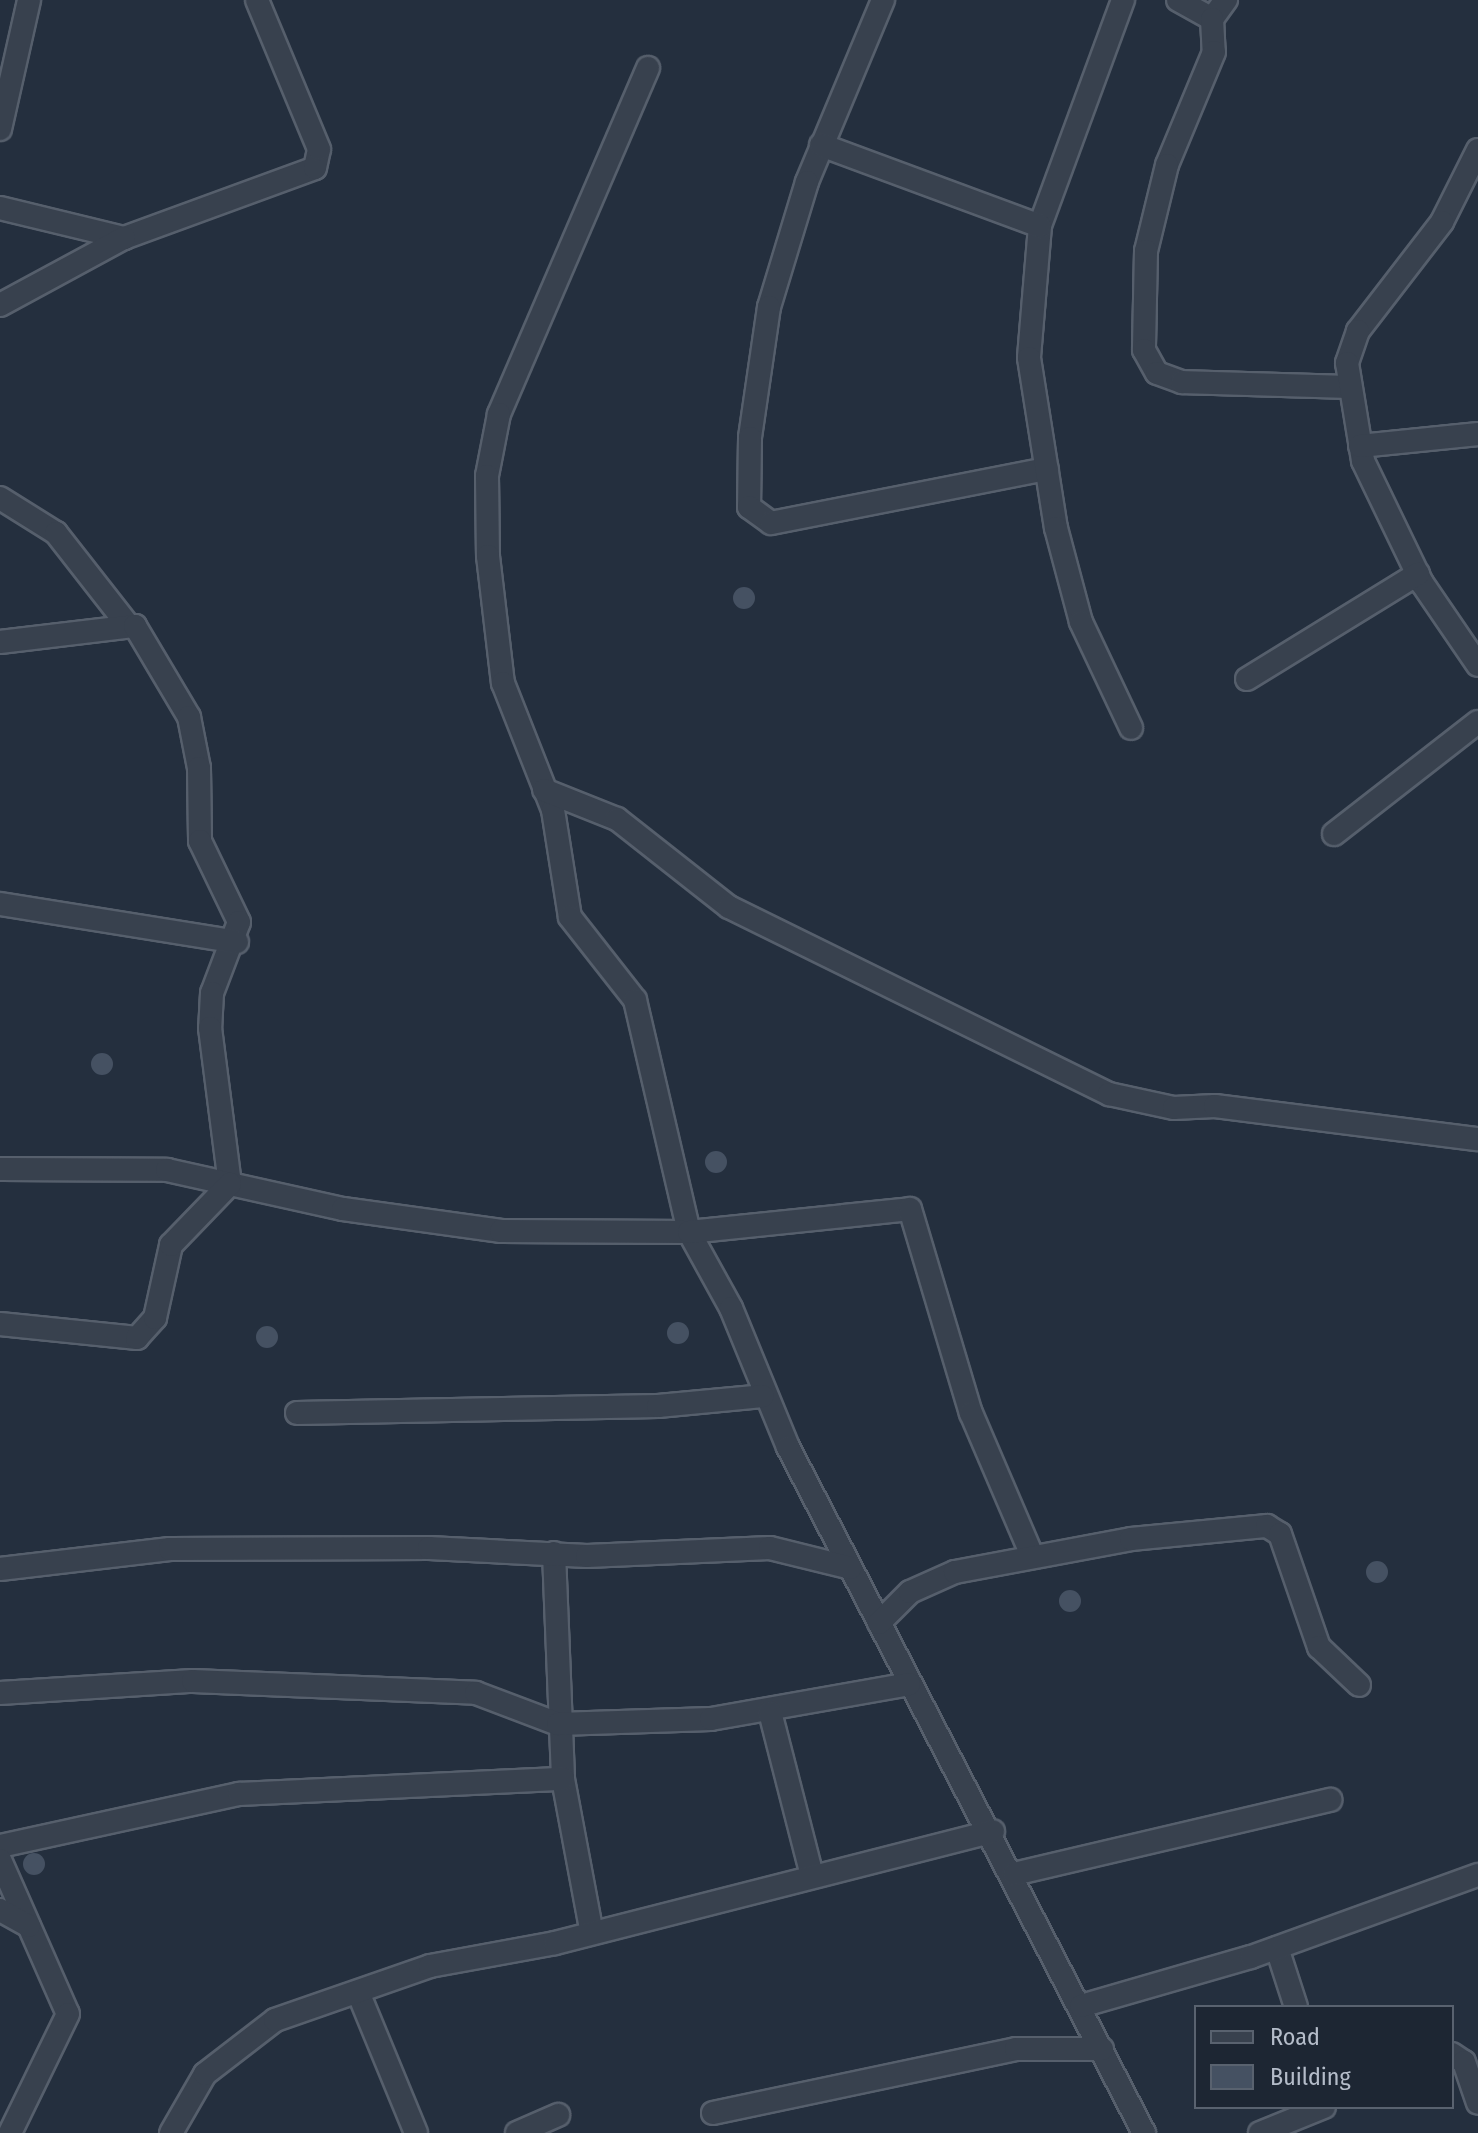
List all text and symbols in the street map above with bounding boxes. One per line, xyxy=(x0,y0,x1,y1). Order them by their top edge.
legend xyxy=(1194,2005,1454,2109)
text: Road xyxy=(1270,2023,1320,2051)
text: Building xyxy=(1270,2063,1351,2091)

